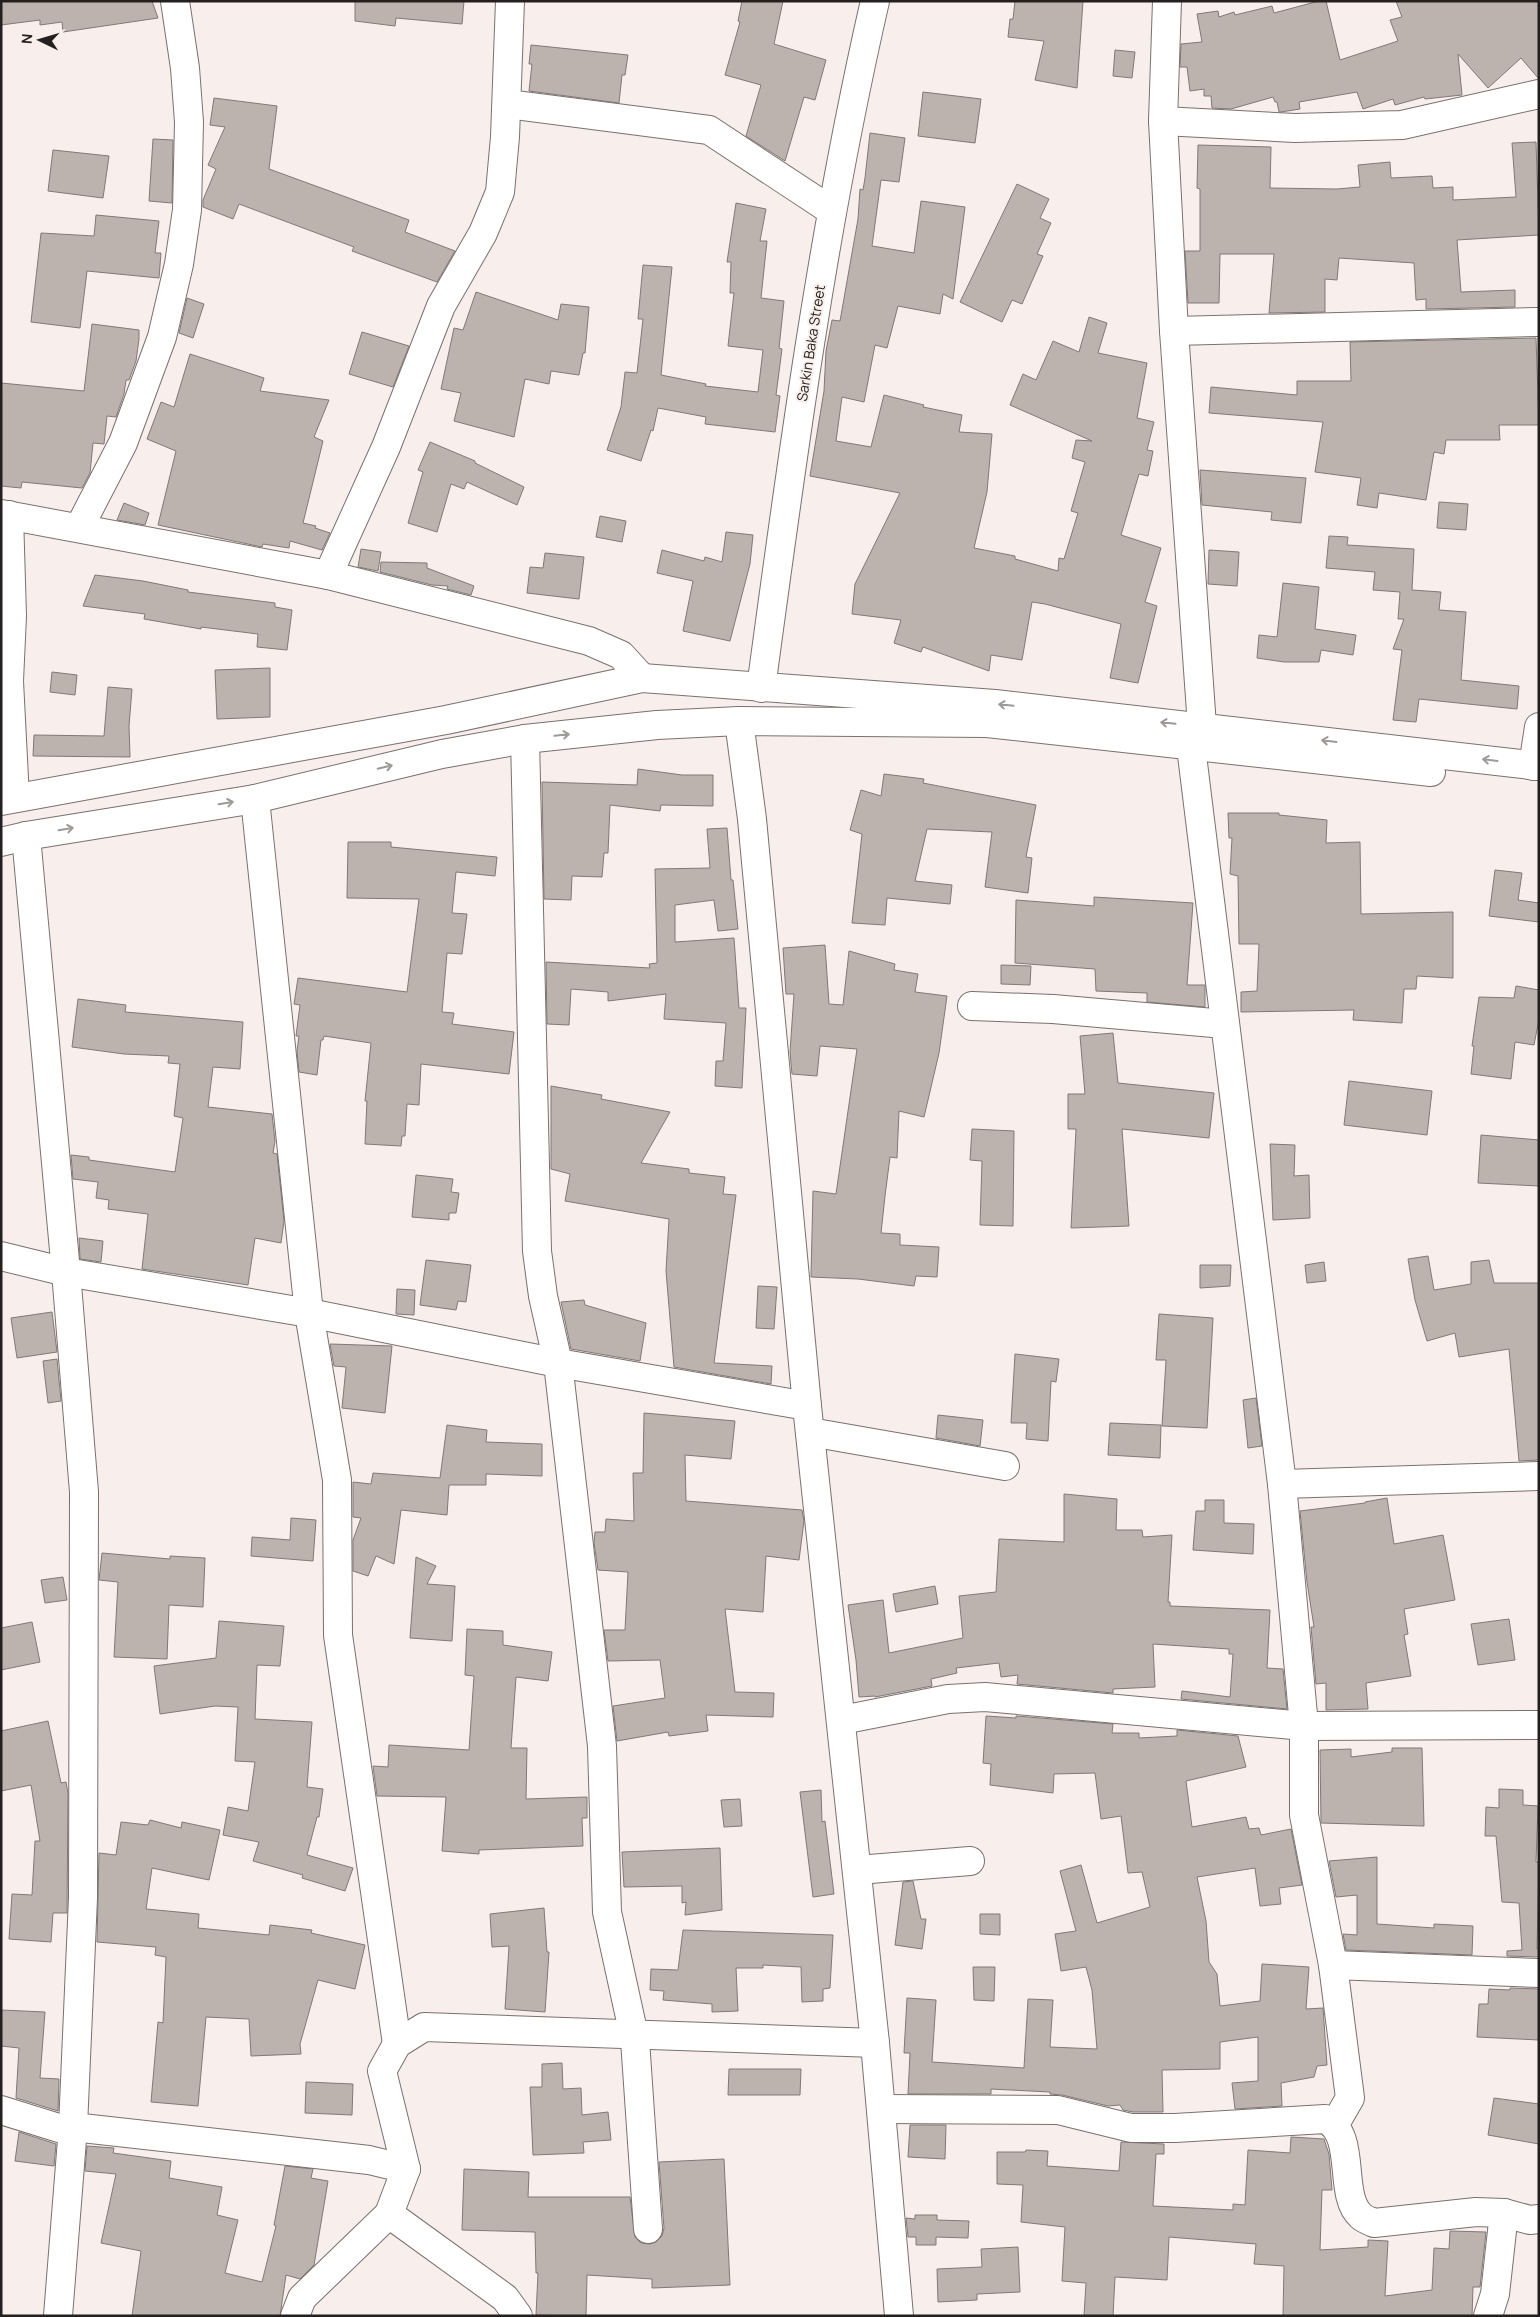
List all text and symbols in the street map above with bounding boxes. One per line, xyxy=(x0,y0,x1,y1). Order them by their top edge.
north arrow xyxy=(15,15,65,65)
text: N xyxy=(17,33,36,45)
street label: Sarkin Baka Street xyxy=(792,283,829,403)
one-way arrow xyxy=(998,700,1014,710)
one-way arrow xyxy=(1160,718,1176,727)
one-way arrow xyxy=(553,730,569,740)
one-way arrow xyxy=(1321,736,1337,746)
one-way arrow xyxy=(1483,755,1499,765)
one-way arrow xyxy=(376,762,392,771)
one-way arrow xyxy=(218,798,234,808)
one-way arrow xyxy=(58,824,74,834)

